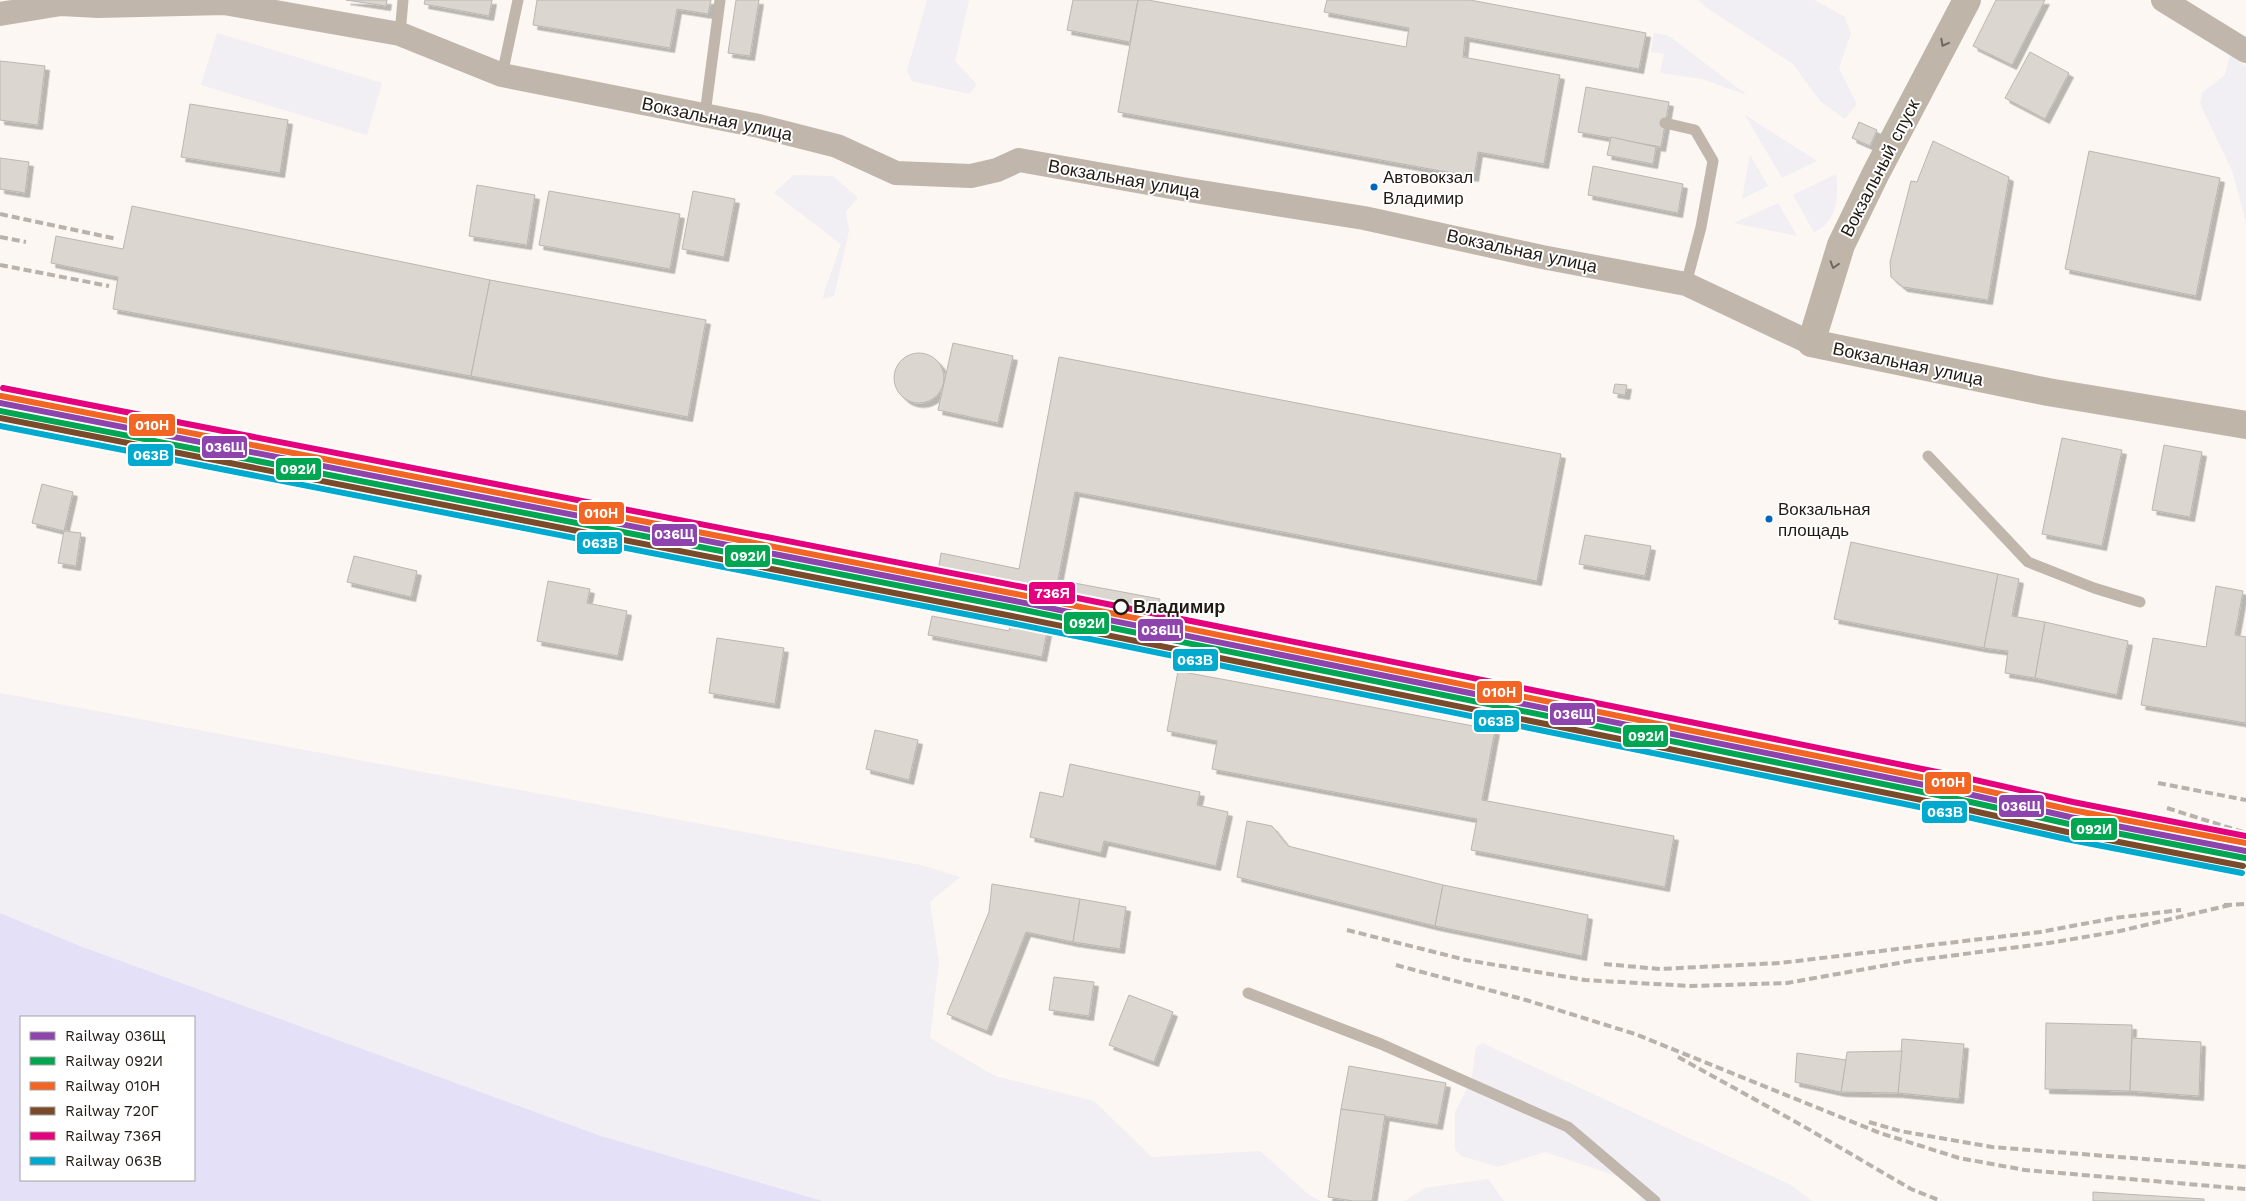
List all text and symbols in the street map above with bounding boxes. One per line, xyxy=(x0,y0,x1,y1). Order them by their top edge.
one-way arrow xyxy=(1940,38,1950,47)
street label: Вокзальная улица xyxy=(640,92,795,145)
street label: Вокзальный спуск xyxy=(1836,95,1923,240)
street label: Вокзальная улица xyxy=(1047,155,1202,202)
place label: Автовокзал Владимир xyxy=(1383,167,1473,208)
marker: Автовокзал Владимир xyxy=(1369,182,1379,192)
street label: Вокзальная улица xyxy=(1445,224,1600,277)
one-way arrow xyxy=(1830,261,1840,269)
street label: Вокзальная улица xyxy=(1831,337,1986,390)
line badge: 010Н xyxy=(128,413,176,437)
text: 010Н xyxy=(135,417,169,433)
line badge: 036Щ xyxy=(201,435,248,459)
text: 036Щ xyxy=(205,439,246,455)
line badge: 063В xyxy=(127,443,174,467)
text: 063В xyxy=(133,447,169,463)
line badge: 092И xyxy=(275,457,322,481)
text: 092И xyxy=(280,461,316,477)
place label: Вокзальная площадь xyxy=(1778,499,1871,540)
line badge: 010Н xyxy=(578,501,625,525)
text: 010Н xyxy=(584,505,618,521)
marker: Вокзальная площадь xyxy=(1764,514,1774,524)
line badge: 036Щ xyxy=(651,523,698,547)
text: 036Щ xyxy=(654,526,695,542)
line badge: 063В xyxy=(576,531,623,555)
text: 063В xyxy=(582,535,618,551)
line badge: 092И xyxy=(724,544,771,568)
text: 092И xyxy=(730,548,766,564)
line badge: 736Я xyxy=(1028,581,1076,605)
text: 736Я xyxy=(1034,585,1070,601)
place label: Владимир xyxy=(1133,596,1225,617)
marker: Владимир xyxy=(1113,599,1129,615)
line badge: 092И xyxy=(1063,611,1110,635)
text: 092И xyxy=(1069,615,1105,631)
line badge: 036Щ xyxy=(1137,618,1184,642)
text: 036Щ xyxy=(1141,622,1182,638)
line badge: 063В xyxy=(1172,648,1219,672)
text: 063В xyxy=(1177,652,1213,668)
line badge: 010Н xyxy=(1476,680,1523,704)
text: 010Н xyxy=(1482,684,1516,700)
line badge: 036Щ xyxy=(1549,702,1596,726)
text: 036Щ xyxy=(1553,706,1594,722)
line badge: 063В xyxy=(1473,709,1520,733)
text: 063В xyxy=(1478,713,1514,729)
line badge: 092И xyxy=(1622,724,1669,748)
text: 092И xyxy=(1628,728,1664,744)
line badge: 010Н xyxy=(1924,771,1972,795)
text: 010Н xyxy=(1931,774,1965,790)
line badge: 036Щ xyxy=(1998,794,2045,818)
text: 036Щ xyxy=(2001,798,2042,814)
line badge: 063В xyxy=(1921,800,1968,824)
text: 063В xyxy=(1927,804,1963,820)
line badge: 092И xyxy=(2070,817,2118,841)
text: 092И xyxy=(2076,821,2112,837)
legend xyxy=(20,1016,195,1181)
text: Railway 036Щ xyxy=(65,1027,166,1045)
text: Railway 092И xyxy=(65,1052,163,1070)
text: Railway 010Н xyxy=(65,1077,160,1095)
text: Railway 720Г xyxy=(65,1102,159,1120)
text: Railway 736Я xyxy=(65,1127,161,1145)
text: Railway 063В xyxy=(65,1152,162,1170)

